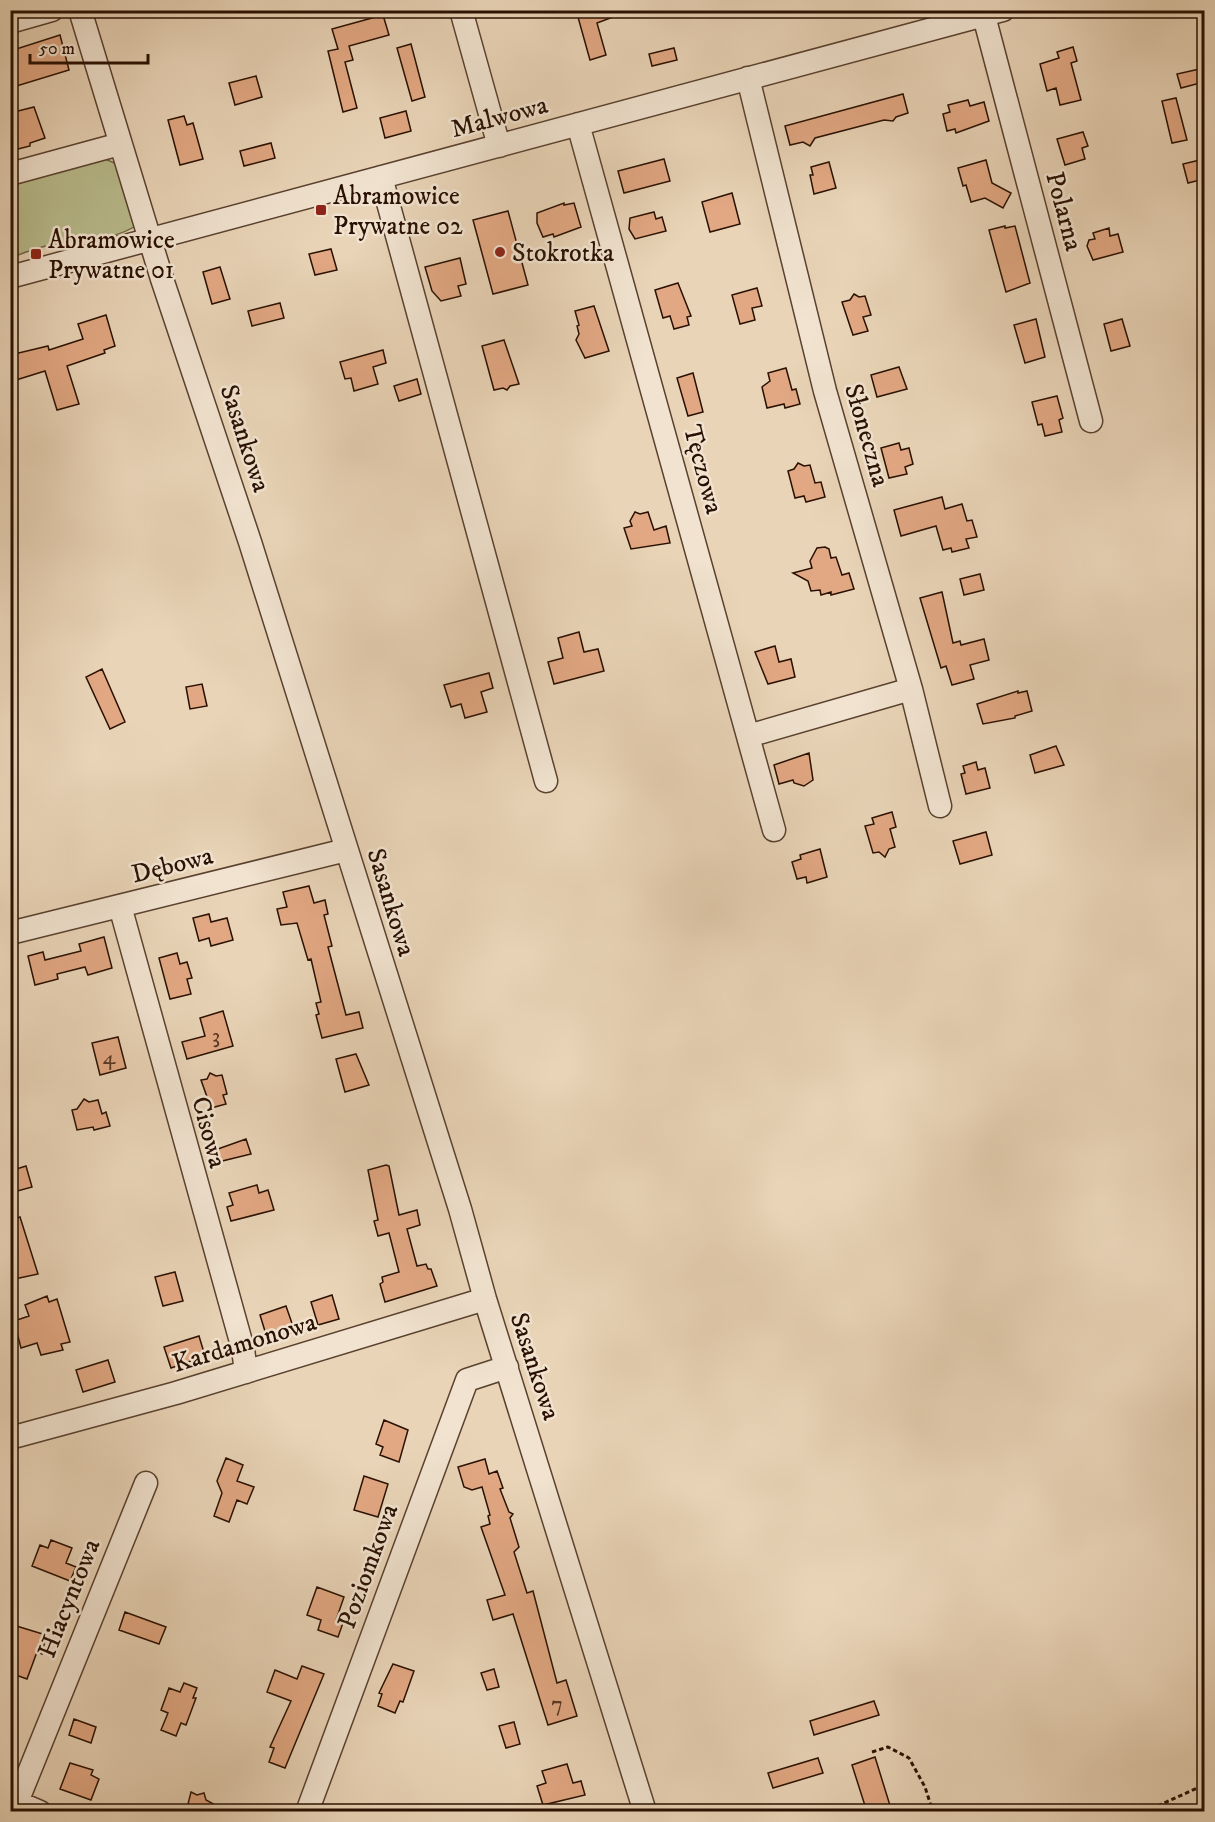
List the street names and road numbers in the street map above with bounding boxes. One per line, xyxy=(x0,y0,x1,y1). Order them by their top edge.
street label: Malwowa xyxy=(447,89,552,146)
street label: Polarna xyxy=(1037,168,1090,254)
street label: Słoneczna xyxy=(836,380,897,491)
street label: Sasankowa xyxy=(212,381,277,496)
street label: Tęczowa xyxy=(675,421,730,517)
street label: Dębowa xyxy=(128,839,216,891)
street label: Sasankowa xyxy=(359,845,423,960)
street label: Cisowa xyxy=(183,1093,234,1172)
street label: Kardamonowa xyxy=(168,1306,320,1381)
street label: Sasankowa xyxy=(502,1309,567,1424)
street label: Poziomkowa xyxy=(331,1500,406,1633)
street label: Hiacyntowa xyxy=(31,1534,108,1663)

